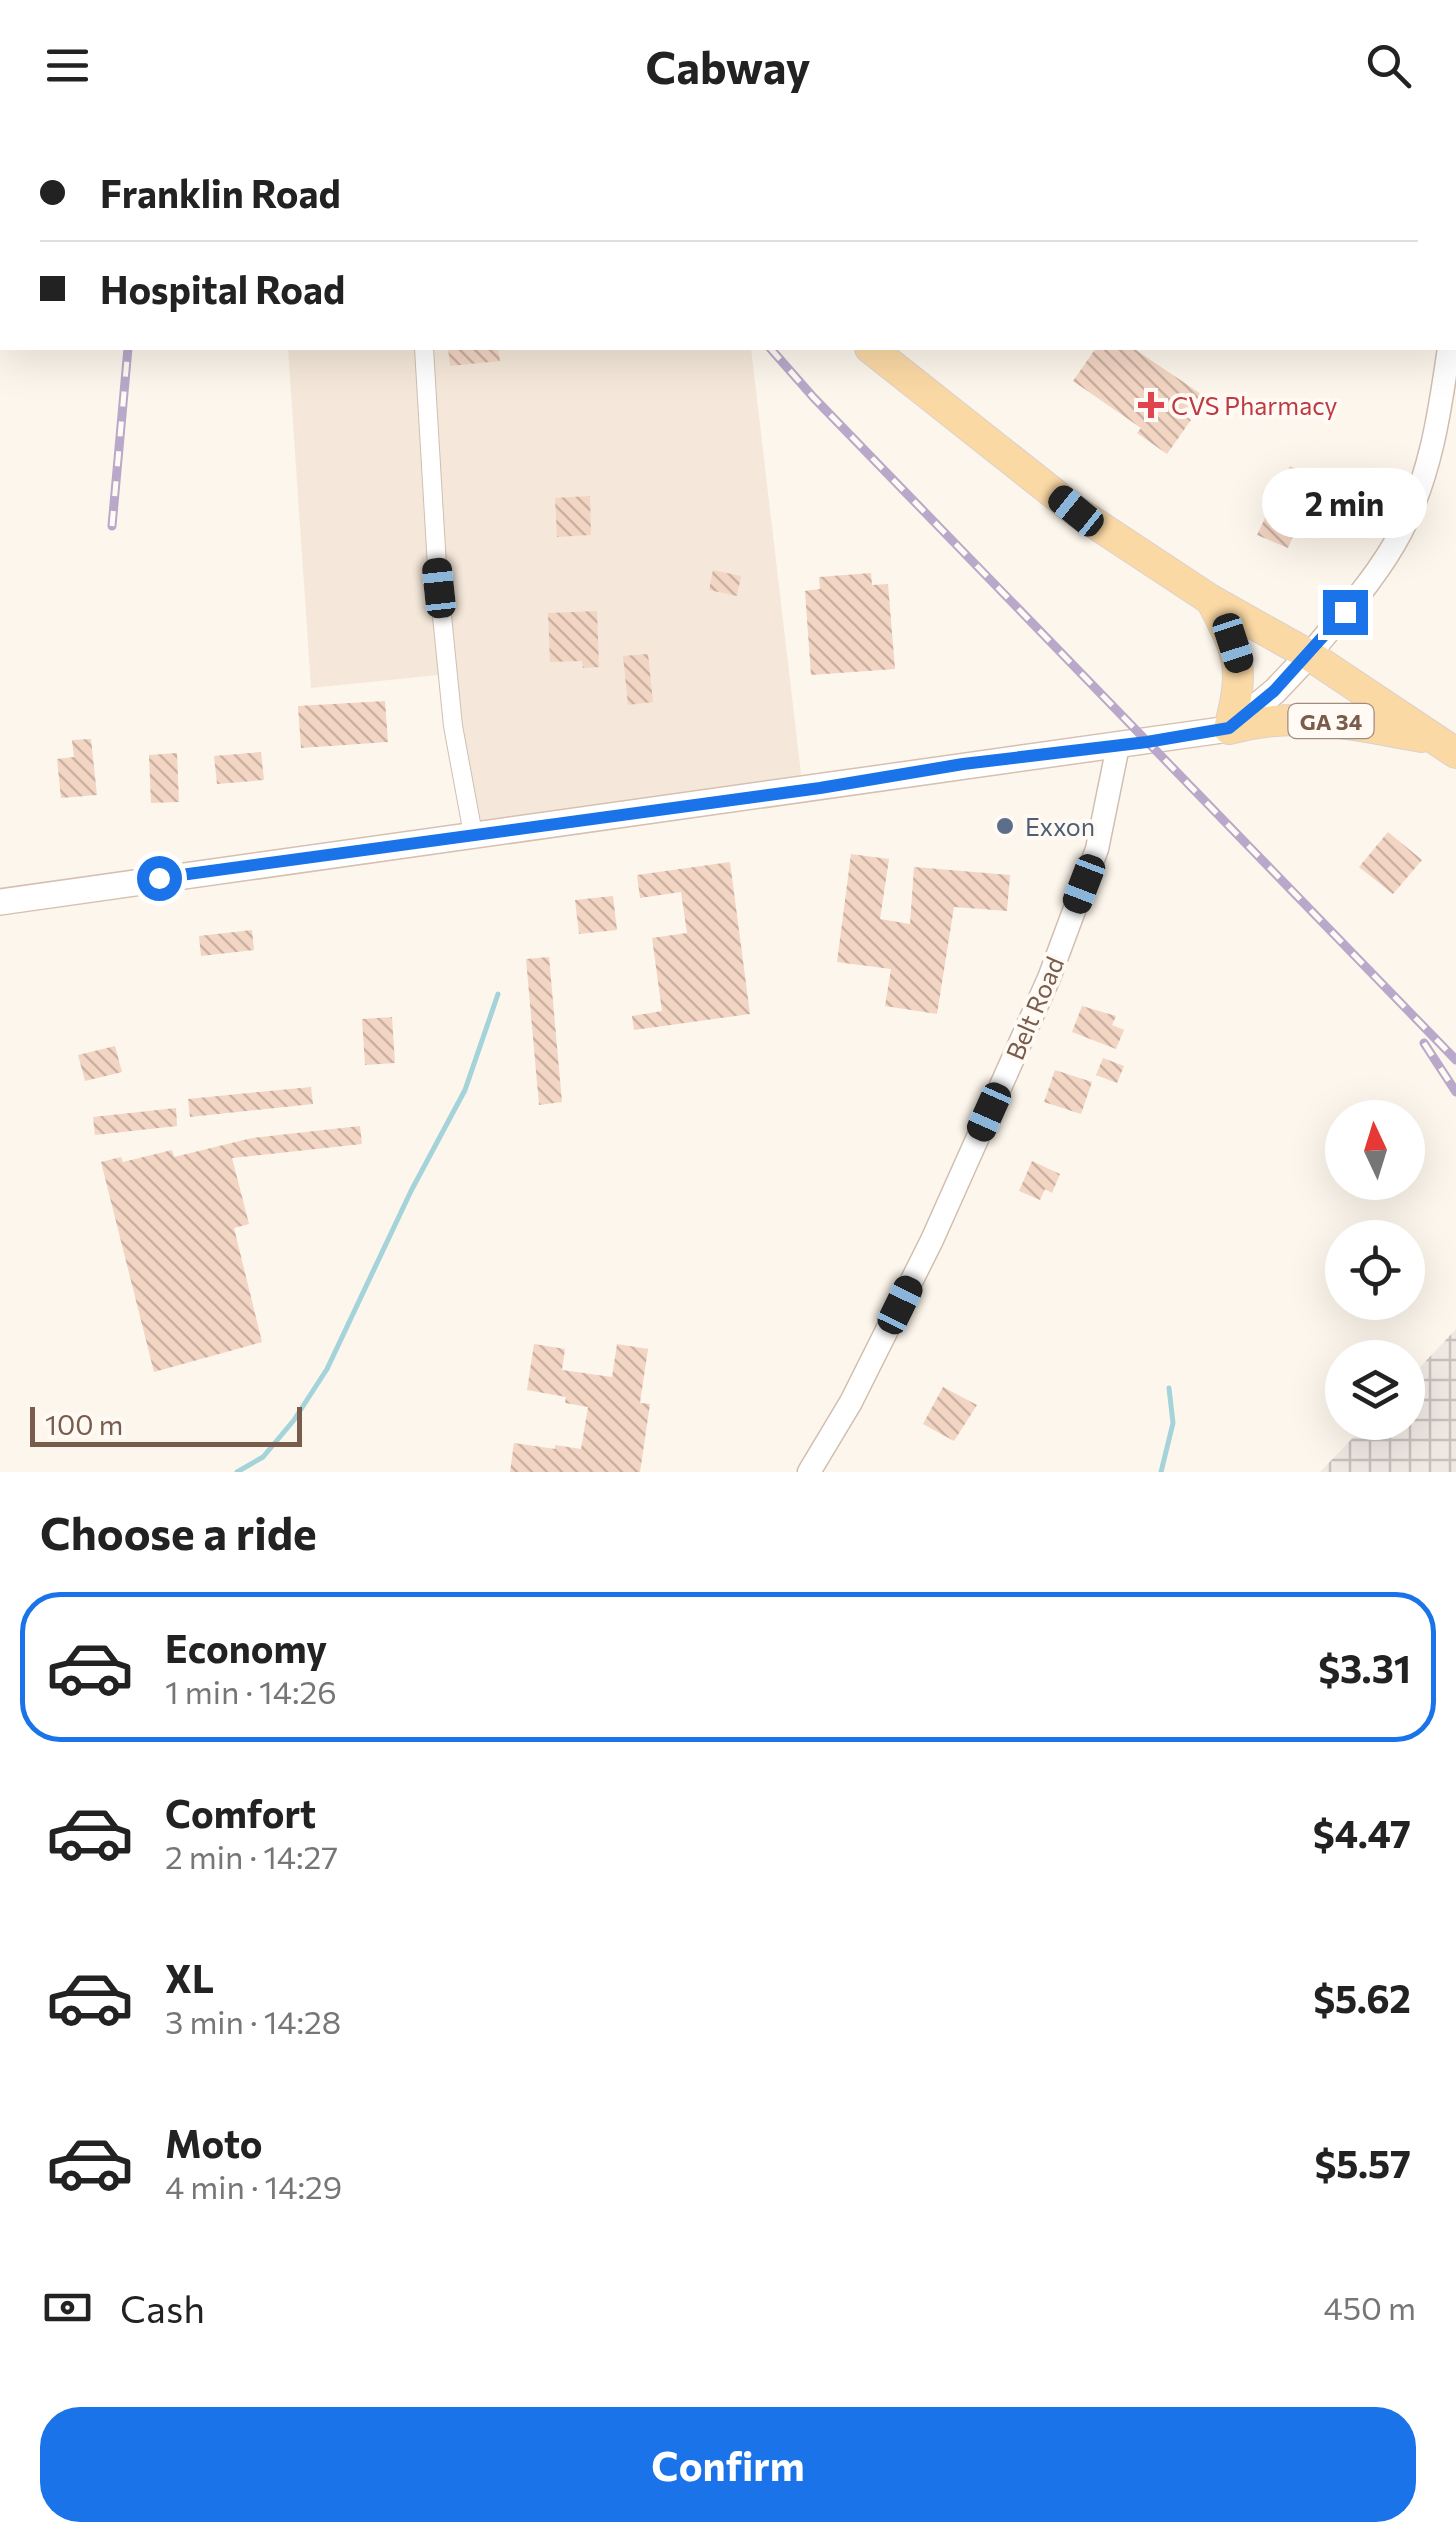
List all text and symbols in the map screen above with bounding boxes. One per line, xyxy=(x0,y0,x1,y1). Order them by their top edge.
icon: menu xyxy=(40,38,95,93)
text: Cabway xyxy=(645,38,811,93)
icon: search xyxy=(1361,38,1416,93)
text: Franklin Road xyxy=(100,169,341,216)
text: Hospital Road xyxy=(100,265,345,312)
place label: CVS Pharmacy xyxy=(1171,390,1338,420)
marker: CVS Pharmacy xyxy=(1140,394,1162,416)
callout: 2 min xyxy=(1262,467,1428,537)
car xyxy=(1043,480,1109,542)
text: 2 min xyxy=(1305,483,1384,523)
car xyxy=(421,557,457,619)
route end xyxy=(1323,590,1368,635)
car xyxy=(1209,610,1257,676)
road number: GA 34 xyxy=(1288,704,1374,738)
place label: Exxon xyxy=(1025,811,1095,841)
marker: Exxon xyxy=(994,815,1016,837)
car xyxy=(1059,851,1109,917)
route start xyxy=(137,856,182,901)
street label: Belt Road xyxy=(999,952,1069,1064)
car xyxy=(963,1078,1015,1146)
north arrow xyxy=(1325,1100,1425,1200)
map controls xyxy=(1325,1100,1425,1440)
button: locate xyxy=(1325,1220,1425,1320)
car xyxy=(873,1271,927,1339)
button: layers xyxy=(1325,1340,1425,1440)
scale bar xyxy=(30,1402,302,1446)
text: 100 m xyxy=(45,1407,123,1441)
text: Choose a ride xyxy=(40,1504,317,1559)
icon: car xyxy=(45,1622,135,1712)
text: Economy xyxy=(165,1624,327,1671)
text: $3.31 xyxy=(1318,1644,1411,1691)
text: 1 min · 14:26 xyxy=(165,1671,337,1711)
icon: car xyxy=(45,1787,135,1877)
text: Comfort xyxy=(165,1789,316,1836)
text: $4.47 xyxy=(1313,1809,1411,1856)
text: 2 min · 14:27 xyxy=(165,1836,338,1876)
icon: car xyxy=(45,1952,135,2042)
text: XL xyxy=(165,1954,214,2001)
text: $5.62 xyxy=(1313,1974,1411,2021)
text: 3 min · 14:28 xyxy=(165,2001,341,2041)
icon: car xyxy=(45,2117,135,2207)
text: Moto xyxy=(165,2119,263,2166)
text: $5.57 xyxy=(1314,2139,1411,2186)
text: 4 min · 14:29 xyxy=(165,2166,342,2206)
icon: cash xyxy=(40,2280,95,2335)
text: Cash xyxy=(120,2284,205,2331)
text: 450 m xyxy=(1323,2287,1416,2327)
button: Confirm xyxy=(40,2407,1416,2522)

